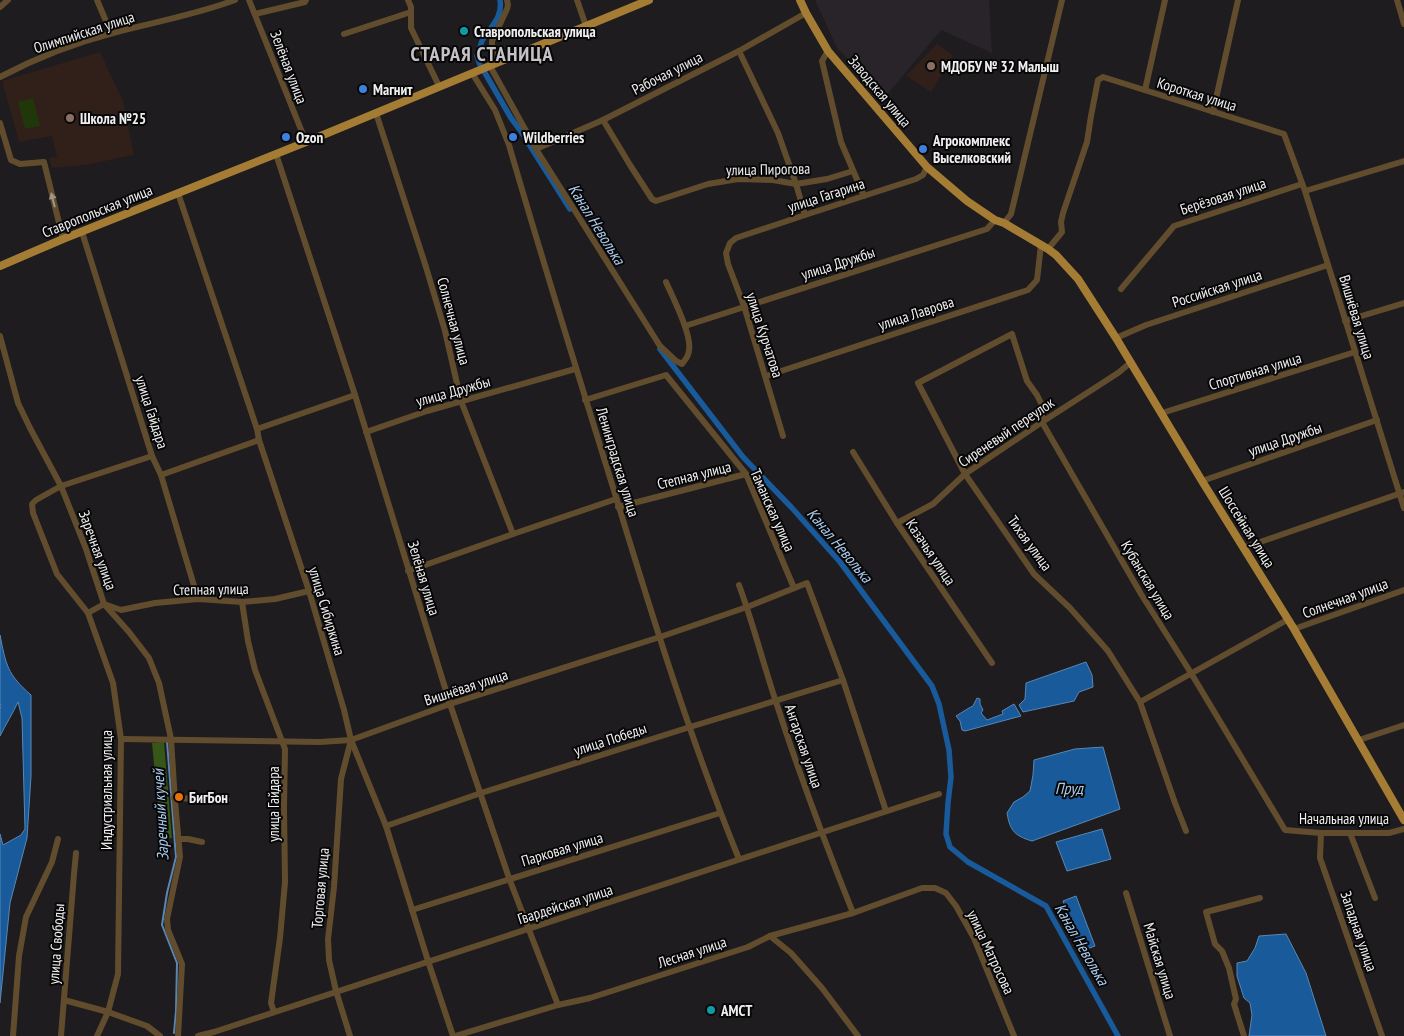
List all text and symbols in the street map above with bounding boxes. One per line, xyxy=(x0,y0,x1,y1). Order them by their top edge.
street label: Олимпийская улица xyxy=(31,7,137,57)
place label: Ставропольская улица xyxy=(474,22,596,41)
marker: Ставропольская улица xyxy=(458,25,470,37)
street label: Зелёная улица xyxy=(266,28,312,106)
district label: СТАРАЯ СТАНИЦА xyxy=(410,41,554,67)
street label: Рабочая улица xyxy=(628,47,706,99)
street label: Заводская улица xyxy=(844,51,916,131)
place label: МДОБУ № 32 Малыш xyxy=(941,57,1059,76)
marker: МДОБУ № 32 Малыш xyxy=(925,60,937,72)
street label: Короткая улица xyxy=(1155,73,1239,115)
place label: Магнит xyxy=(373,80,413,99)
marker: Магнит xyxy=(357,83,369,95)
place label: Школа №25 xyxy=(80,109,146,128)
marker: Школа №25 xyxy=(64,112,76,124)
place label: Ozon xyxy=(296,128,323,147)
place label: Wildberries xyxy=(522,128,584,147)
marker: Ozon xyxy=(280,131,292,143)
marker: Wildberries xyxy=(507,131,519,143)
place label: Агрокомплекс Выселковский xyxy=(932,131,1011,167)
marker: Агрокомплекс Выселковский xyxy=(917,143,929,155)
street label: улица Пирогова xyxy=(726,159,810,179)
street label: Берёзовая улица xyxy=(1178,173,1268,219)
street label: улица Гагарина xyxy=(785,174,867,216)
street label: Ставропольская улица xyxy=(39,180,155,242)
water label: Канал Неволька xyxy=(564,180,630,269)
one-way arrow xyxy=(49,193,57,208)
street label: улица Дружбы xyxy=(799,242,877,284)
street label: Российская улица xyxy=(1170,265,1264,311)
street label: Вишнёвая улица xyxy=(1335,273,1379,361)
street label: Солнечная улица xyxy=(433,275,475,367)
street label: улица Курчатова xyxy=(742,290,788,380)
street label: улица Лаврова xyxy=(876,292,956,334)
street label: Спортивная улица xyxy=(1206,348,1304,394)
street label: улица Дружбы xyxy=(414,371,492,411)
street label: улица Гайдара xyxy=(131,373,173,451)
street label: Сиреневый переулок xyxy=(954,393,1058,471)
street label: Ленинградская улица xyxy=(592,404,644,519)
street label: улица Дружбы xyxy=(1246,418,1324,460)
street label: Степная улица xyxy=(655,457,733,493)
street label: Таманская улица xyxy=(746,466,800,554)
street label: Шоссейная улица xyxy=(1215,483,1279,571)
water label: Канал Неволька xyxy=(803,504,878,588)
street label: Заречная улица xyxy=(75,508,121,592)
street label: Тихая улица xyxy=(1004,512,1056,574)
street label: Казачья улица xyxy=(902,515,960,589)
street label: Кубанская улица xyxy=(1117,537,1179,623)
street label: Зелёная улица xyxy=(404,538,444,618)
street label: улица Сибиркина xyxy=(304,564,350,658)
street label: Солнечная улица xyxy=(1300,574,1390,622)
street label: Степная улица xyxy=(173,579,249,599)
street label: Вишнёвая улица xyxy=(422,665,510,709)
street label: Ангарская улица xyxy=(781,702,827,790)
street label: улица Победы xyxy=(571,718,649,760)
street label: Индустриальная улица xyxy=(97,730,116,850)
street label: улица Гайдара xyxy=(264,766,283,842)
water label: Заречный кучей xyxy=(148,767,172,861)
water label: Пруд xyxy=(1055,778,1084,798)
place label: БигБон xyxy=(189,788,228,807)
marker: БигБон xyxy=(173,791,185,803)
street label: Начальная улица xyxy=(1299,809,1389,828)
street label: Парковая улица xyxy=(519,828,605,870)
street label: Торговая улица xyxy=(307,847,333,929)
street label: Гвардейская улица xyxy=(515,880,615,928)
street label: Западная улица xyxy=(1336,888,1382,974)
water label: Канал Неволька xyxy=(1051,900,1114,990)
street label: улица Свободы xyxy=(44,903,68,985)
street label: улица Матросова xyxy=(963,907,1019,997)
street label: Майская улица xyxy=(1139,920,1181,1002)
street label: Лесная улица xyxy=(654,932,729,972)
place label: АМСТ xyxy=(720,1001,752,1020)
marker: АМСТ xyxy=(705,1004,717,1016)

